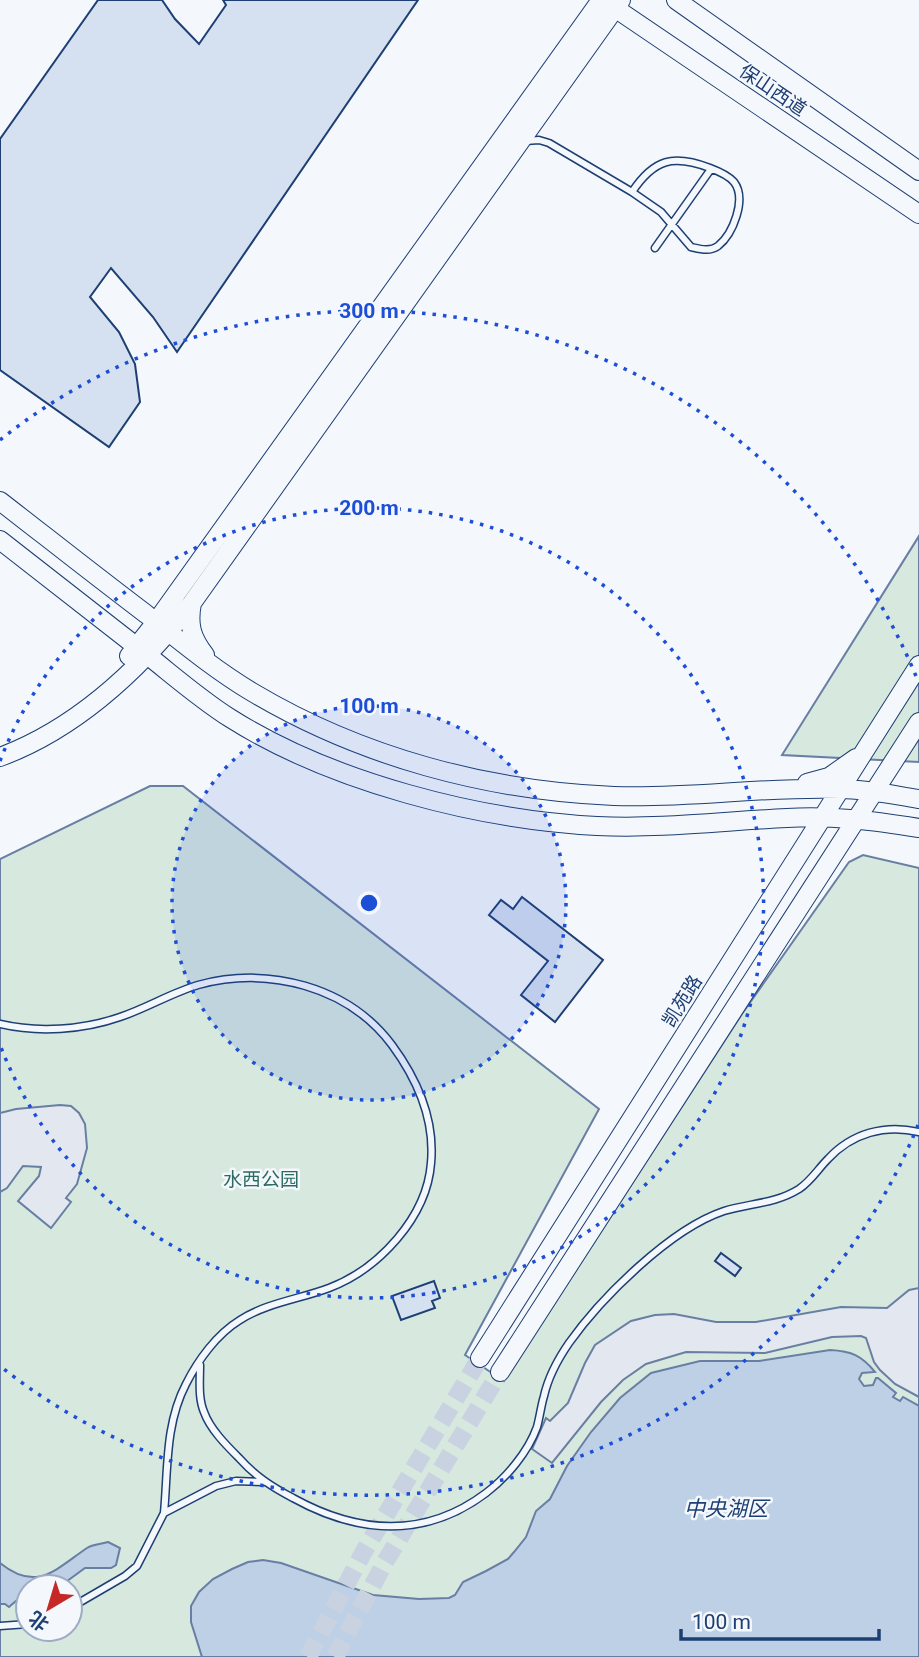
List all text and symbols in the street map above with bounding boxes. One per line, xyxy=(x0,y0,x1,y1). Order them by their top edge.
street label: 保山西道 xyxy=(735,59,811,121)
text: 300 m xyxy=(339,299,399,323)
text: 200 m xyxy=(339,496,399,520)
text: 100 m xyxy=(339,694,399,718)
centre of rings xyxy=(357,891,381,915)
street label: 凯苑路 xyxy=(657,971,707,1031)
park label: 水西公园 xyxy=(223,1168,299,1191)
water label: 中央湖区 xyxy=(684,1497,771,1521)
north arrow xyxy=(14,1573,84,1643)
scale bar xyxy=(681,1598,879,1642)
text: 北 xyxy=(24,1606,53,1636)
text: 100 m xyxy=(692,1610,751,1634)

